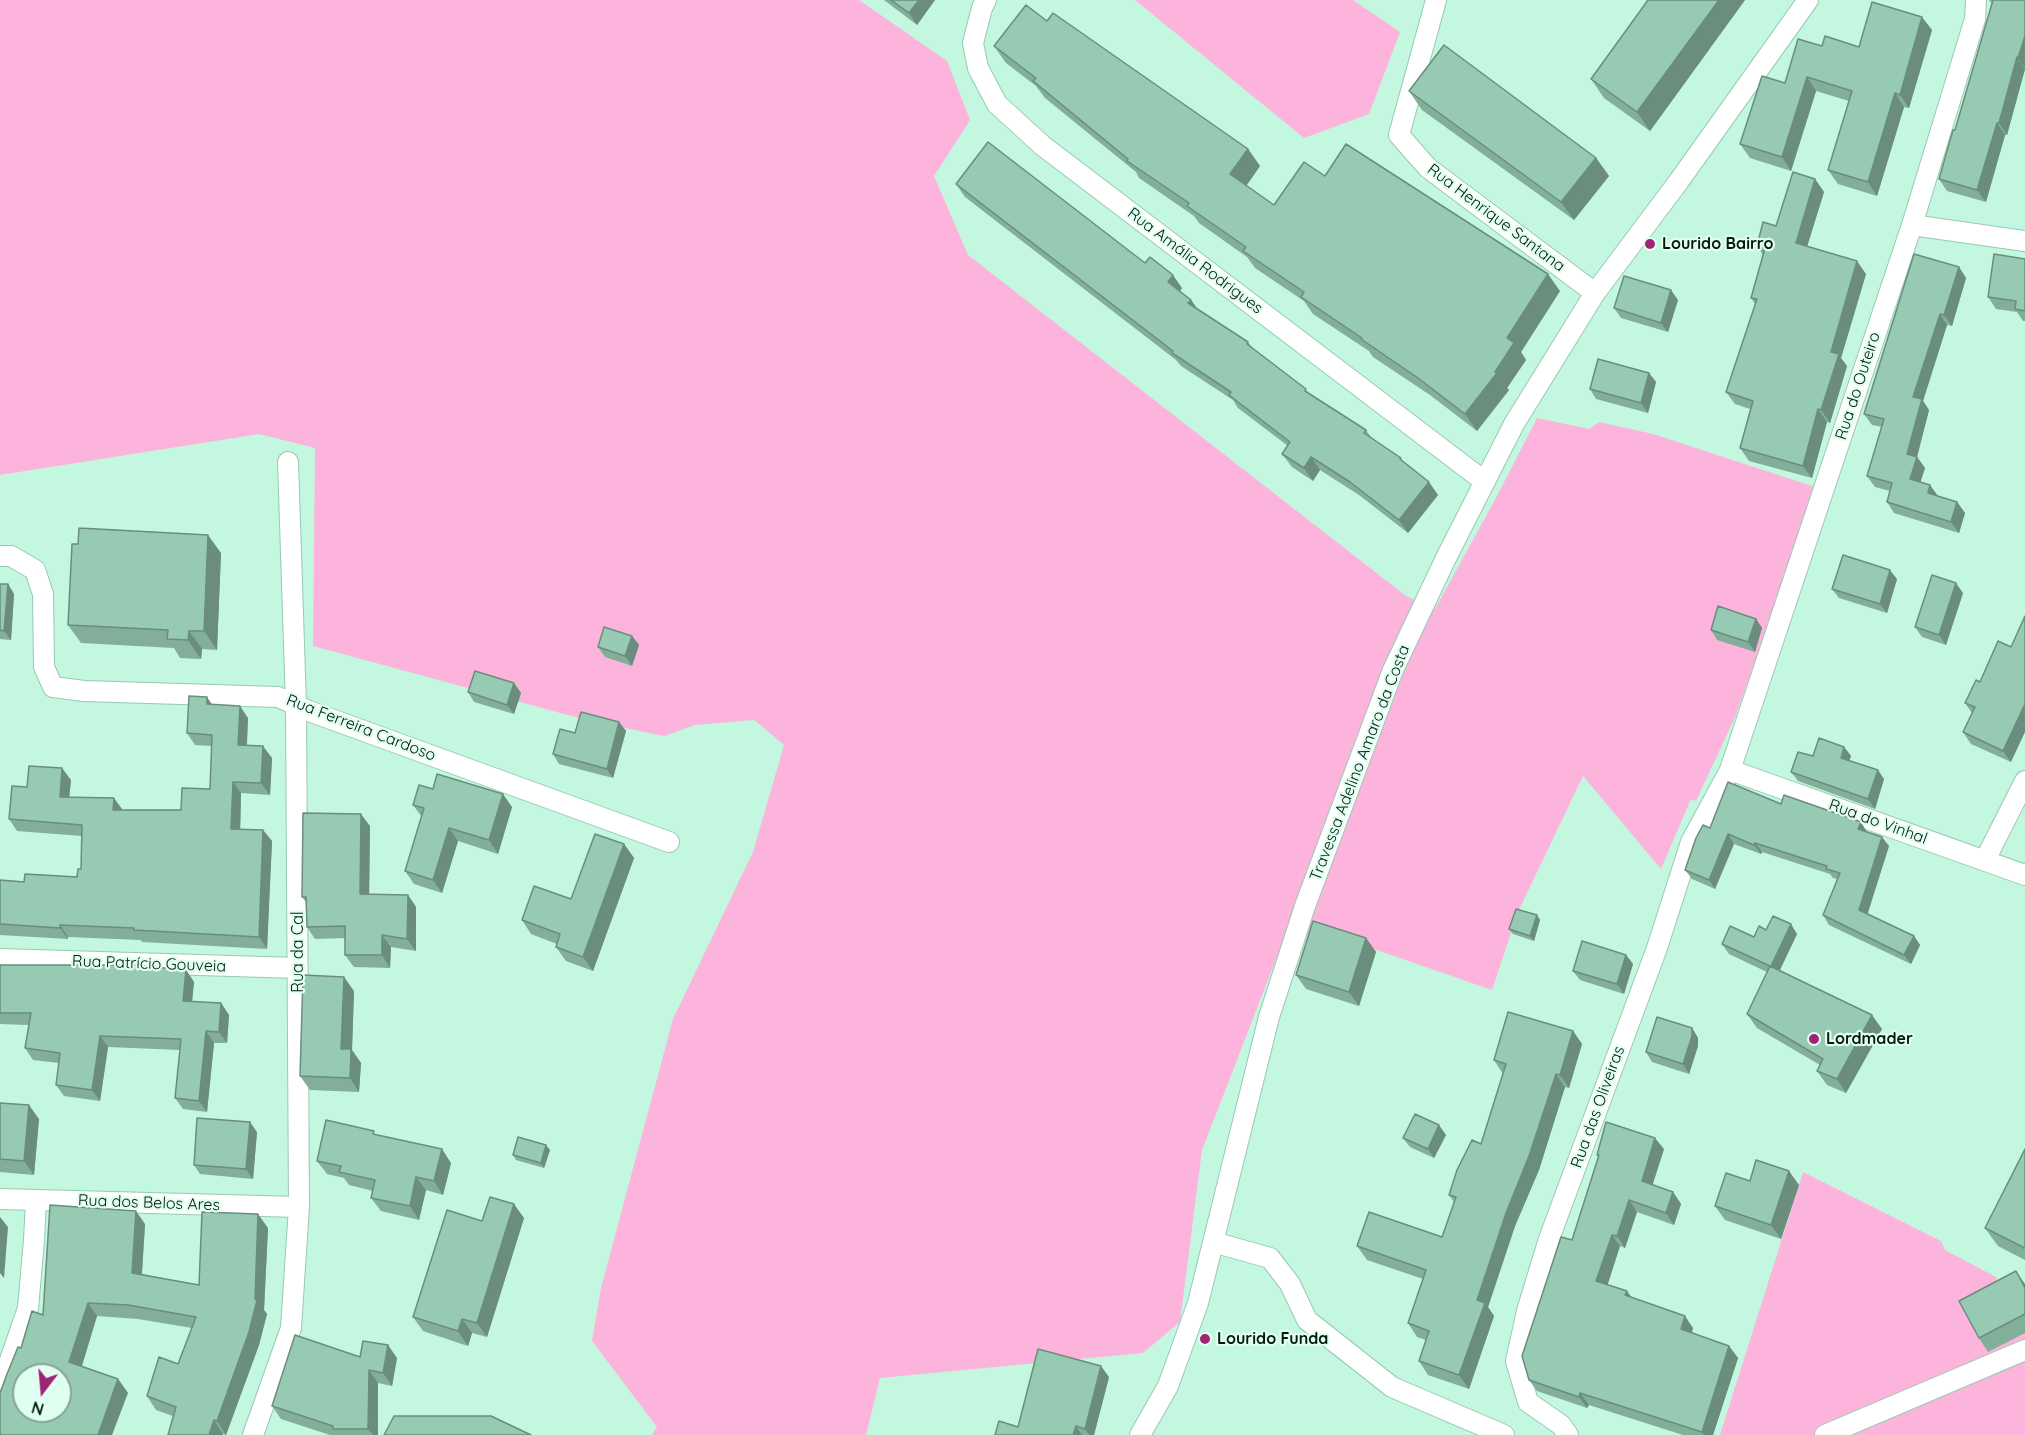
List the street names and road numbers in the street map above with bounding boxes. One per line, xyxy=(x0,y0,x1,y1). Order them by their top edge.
street label: Rua Henrique Santana xyxy=(1423,160,1569,276)
street label: Rua Amália Rodrigues xyxy=(1123,204,1267,318)
street label: Rua do Outeiro xyxy=(1832,330,1884,442)
street label: Travessa Adelino Amaro da Costa xyxy=(1306,642,1414,884)
street label: Rua Ferreira Cardoso xyxy=(284,691,438,765)
street label: Rua do Vinhal xyxy=(1826,795,1930,849)
street label: Rua da Cal xyxy=(288,911,308,993)
street label: Rua Patrício Gouveia xyxy=(72,952,226,976)
street label: Rua das Oliveiras xyxy=(1567,1043,1629,1171)
street label: Rua dos Belos Ares xyxy=(78,1191,220,1215)

